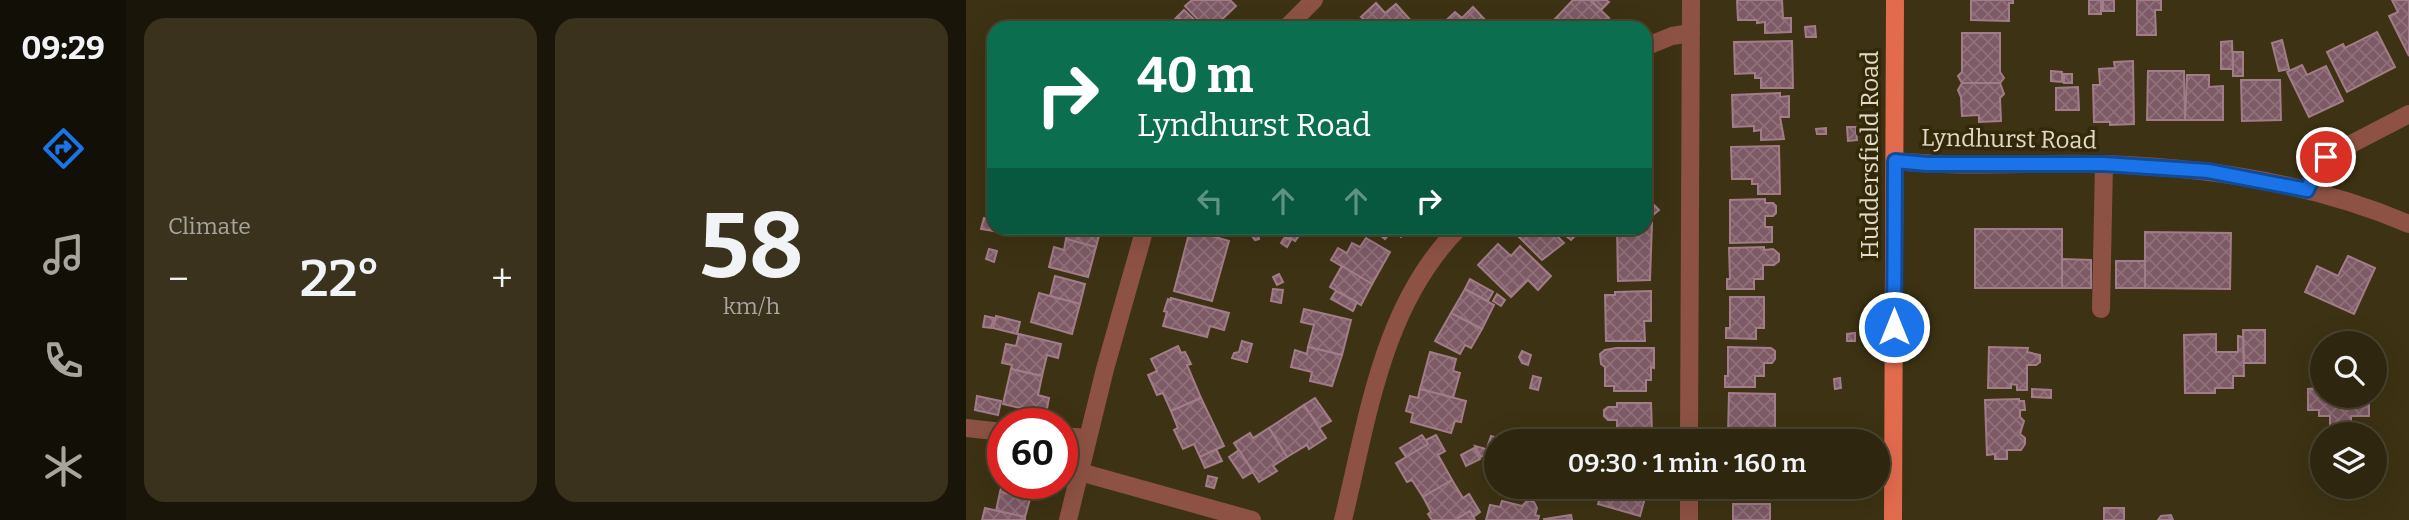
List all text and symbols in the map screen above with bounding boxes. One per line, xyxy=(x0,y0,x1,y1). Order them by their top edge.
text: 09:29 xyxy=(21,29,105,67)
text: 40 m xyxy=(1137,46,1254,105)
icon: right xyxy=(1022,49,1113,140)
street label: Huddersfield Road xyxy=(1856,51,1884,259)
text: Lyndhurst Road xyxy=(1137,106,1371,144)
street label: Lyndhurst Road xyxy=(1921,123,2097,155)
icon: directions xyxy=(39,124,88,173)
pin xyxy=(2296,127,2356,187)
icon: arrive xyxy=(2307,138,2345,176)
icon: left xyxy=(1191,182,1229,220)
icon: ahead xyxy=(1264,182,1302,220)
icon: ahead xyxy=(1337,182,1375,220)
icon: right xyxy=(1410,182,1448,220)
text: 58 xyxy=(699,192,804,301)
text: Climate xyxy=(168,212,251,240)
icon: music xyxy=(39,230,88,279)
text: 22° xyxy=(300,247,381,310)
text: − xyxy=(168,256,189,302)
text: + xyxy=(491,256,513,302)
position arrow xyxy=(1857,290,1931,364)
text: km/h xyxy=(723,292,780,320)
map controls xyxy=(2310,331,2387,499)
button: search xyxy=(2310,331,2387,408)
icon: phone xyxy=(39,336,88,385)
speed limit sign: 60 xyxy=(987,408,1078,499)
button: layers xyxy=(2310,422,2387,499)
icon: climate xyxy=(39,442,88,491)
text: 09:30 · 1 min · 160 m xyxy=(1568,448,1806,479)

